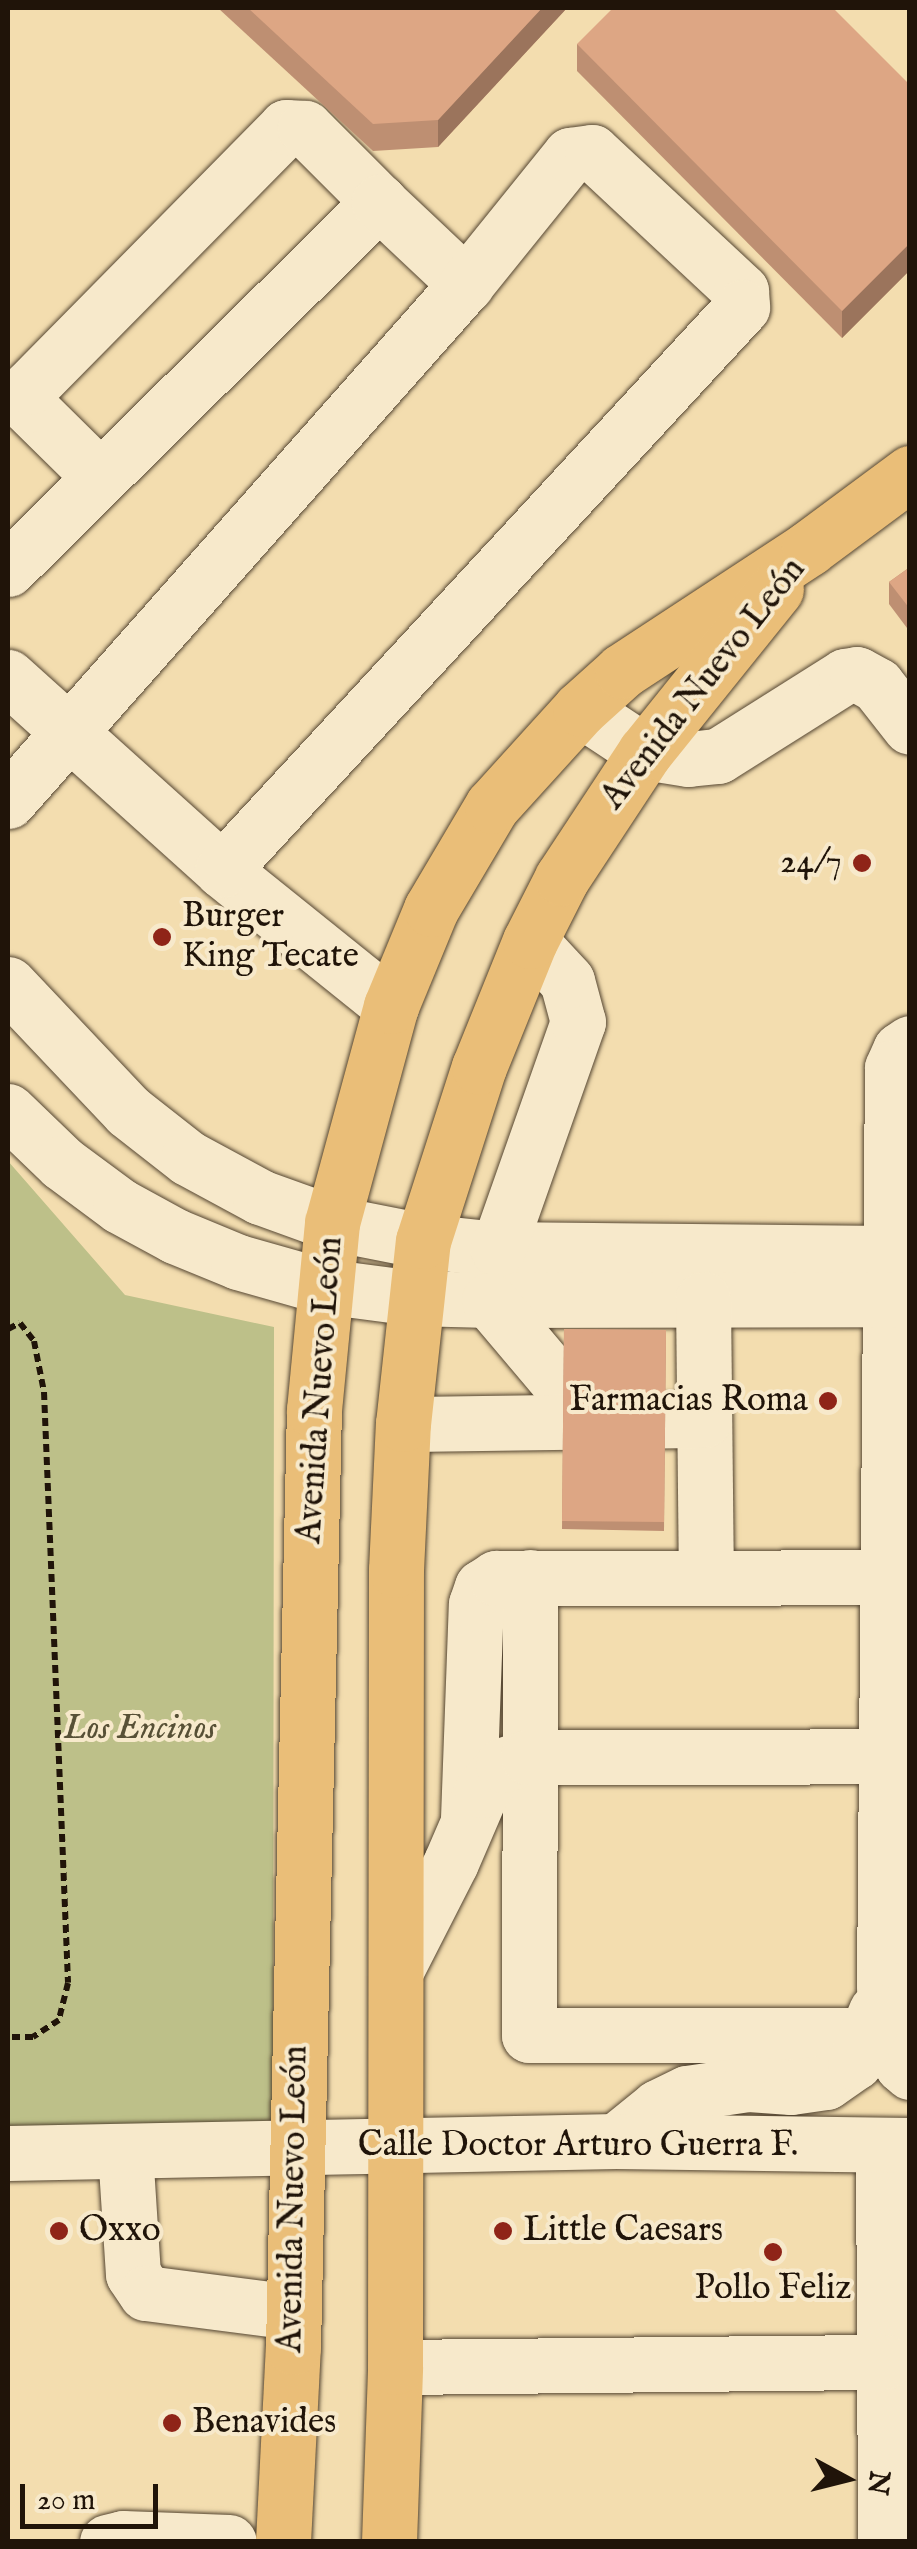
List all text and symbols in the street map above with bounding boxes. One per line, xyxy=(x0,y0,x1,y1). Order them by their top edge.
street label: Avenida Nuevo León xyxy=(593,550,815,818)
place label: 24/7 xyxy=(780,842,842,884)
marker: 24/7 xyxy=(851,852,873,874)
place label: Burger King Tecate xyxy=(182,896,359,978)
marker: Burger King Tecate xyxy=(151,926,173,948)
street label: Avenida Nuevo León xyxy=(289,1235,353,1545)
place label: Farmacias Roma xyxy=(569,1380,808,1422)
marker: Farmacias Roma xyxy=(817,1390,839,1412)
park label: Los Encinos xyxy=(64,1708,216,1750)
street label: Avenida Nuevo León xyxy=(270,2045,318,2353)
street label: Calle Doctor Arturo Guerra F. xyxy=(358,2125,798,2167)
place label: Oxxo xyxy=(79,2210,161,2252)
place label: Little Caesars xyxy=(523,2210,723,2252)
marker: Oxxo xyxy=(48,2220,70,2242)
marker: Little Caesars xyxy=(492,2220,514,2242)
marker: Pollo Feliz xyxy=(762,2241,784,2263)
place label: Pollo Feliz xyxy=(695,2268,851,2310)
place label: Benavides xyxy=(192,2402,336,2444)
marker: Benavides xyxy=(161,2412,183,2434)
north arrow xyxy=(797,2429,897,2529)
scale bar xyxy=(25,2464,162,2526)
text: N xyxy=(858,2469,896,2497)
text: 20 m xyxy=(37,2482,96,2520)

